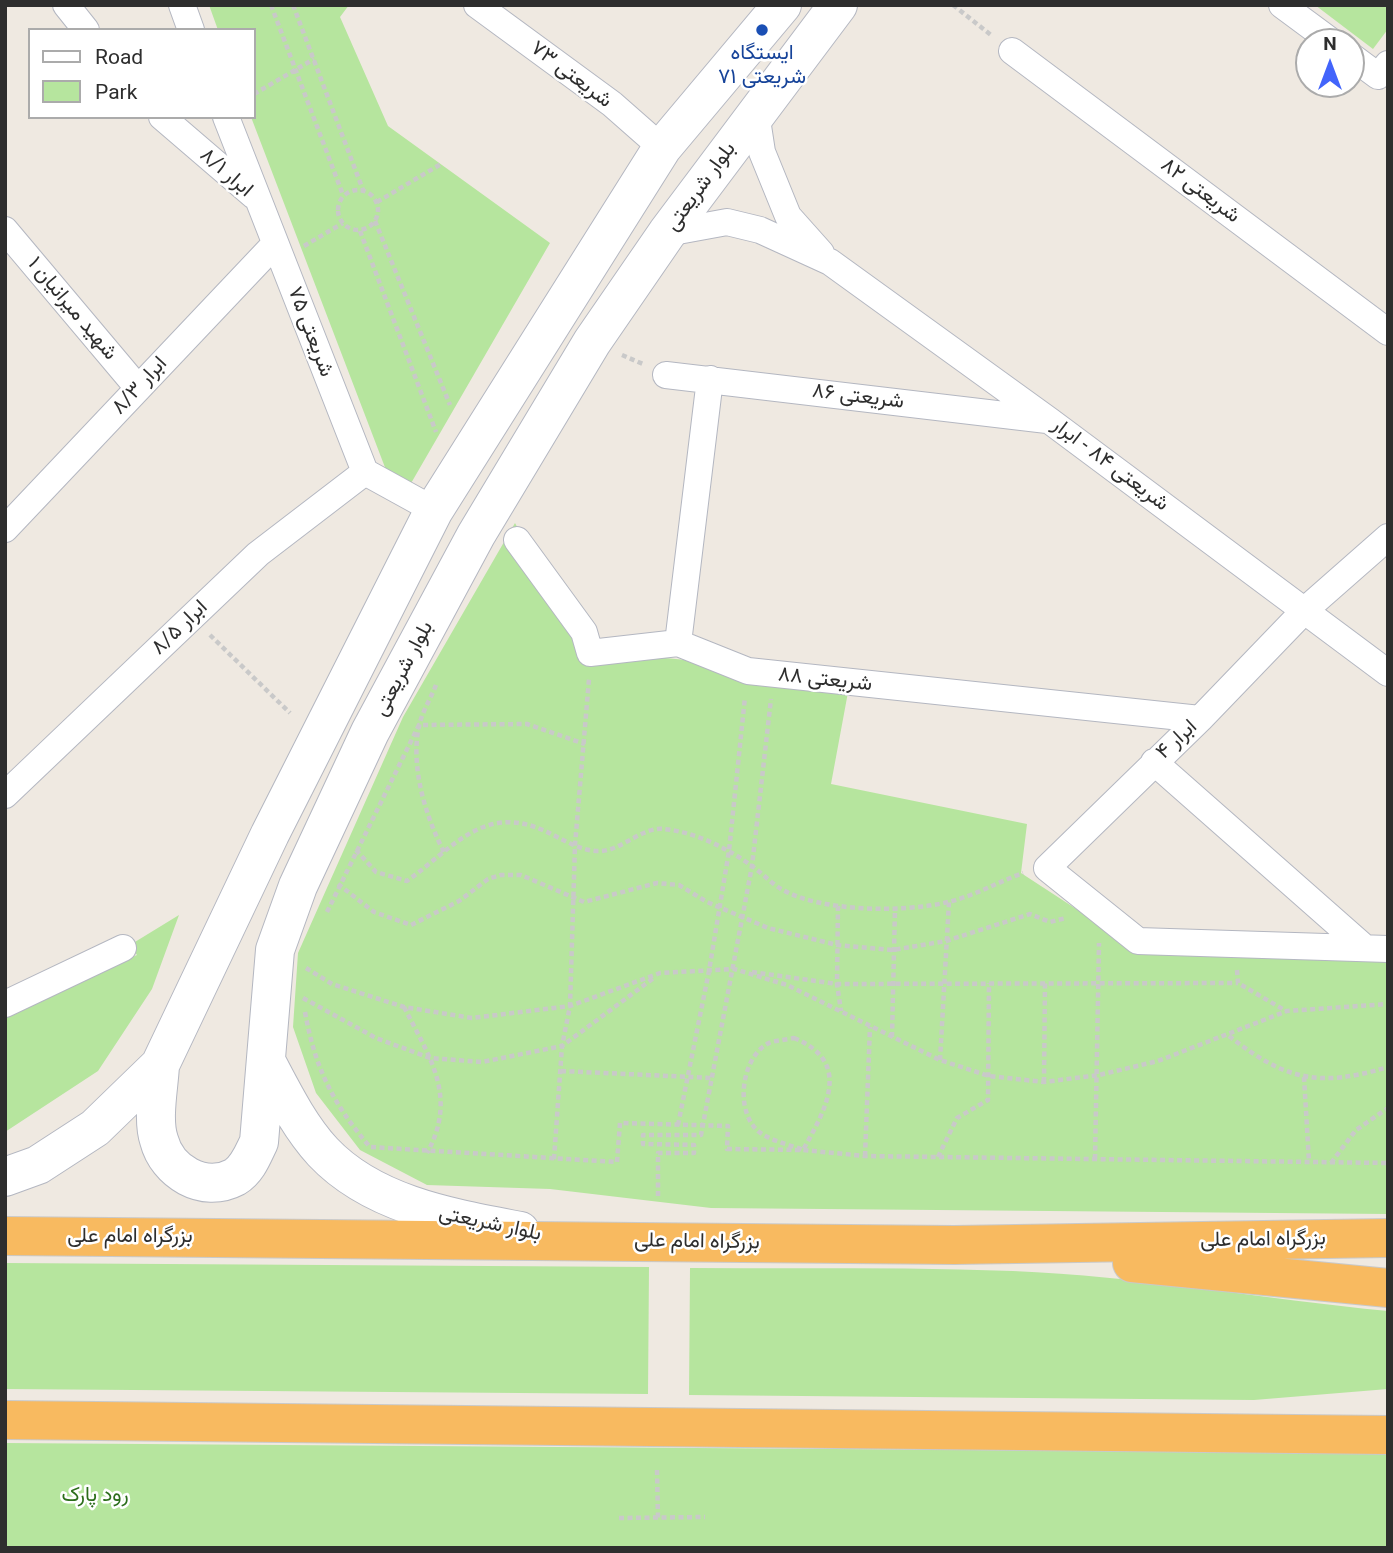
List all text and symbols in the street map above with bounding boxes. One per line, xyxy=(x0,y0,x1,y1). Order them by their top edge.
marker: ایستگاه شریعتی ۷۱ xyxy=(754,22,770,38)
legend xyxy=(28,28,256,119)
north arrow xyxy=(1295,28,1365,98)
text: N xyxy=(1323,32,1337,55)
street label: شریعتی ۷۳ xyxy=(525,36,617,114)
place label: ایستگاه شریعتی ۷۱ xyxy=(718,41,806,91)
text: Road xyxy=(95,45,143,69)
text: Park xyxy=(95,80,137,104)
street label: بلوار شریعتی xyxy=(660,138,742,236)
street label: ابرار ۸/۱ xyxy=(194,143,258,203)
street label: شریعتی ۸۲ xyxy=(1155,153,1245,229)
street label: شهید میرانیان ۱ xyxy=(22,252,122,366)
street label: شریعتی ۷۵ xyxy=(281,283,339,381)
street label: ابرار ۸/۳ xyxy=(107,352,173,420)
street label: شریعتی ۸۶ xyxy=(811,379,905,415)
street label: شریعتی ۸۴ - ابرار xyxy=(1047,413,1173,517)
street label: ابرار ۸/۵ xyxy=(147,595,213,661)
street label: بلوار شریعتی xyxy=(368,617,440,721)
street label: شریعتی ۸۸ xyxy=(777,663,873,697)
street label: ابرار ۴ xyxy=(1151,715,1203,765)
street label: بلوار شریعتی xyxy=(437,1201,543,1247)
street label: بزرگراه امام علی xyxy=(67,1224,193,1250)
street label: بزرگراه امام علی xyxy=(1200,1226,1326,1254)
street label: بزرگراه امام علی xyxy=(634,1228,760,1256)
park label: رود پارک xyxy=(61,1483,129,1509)

